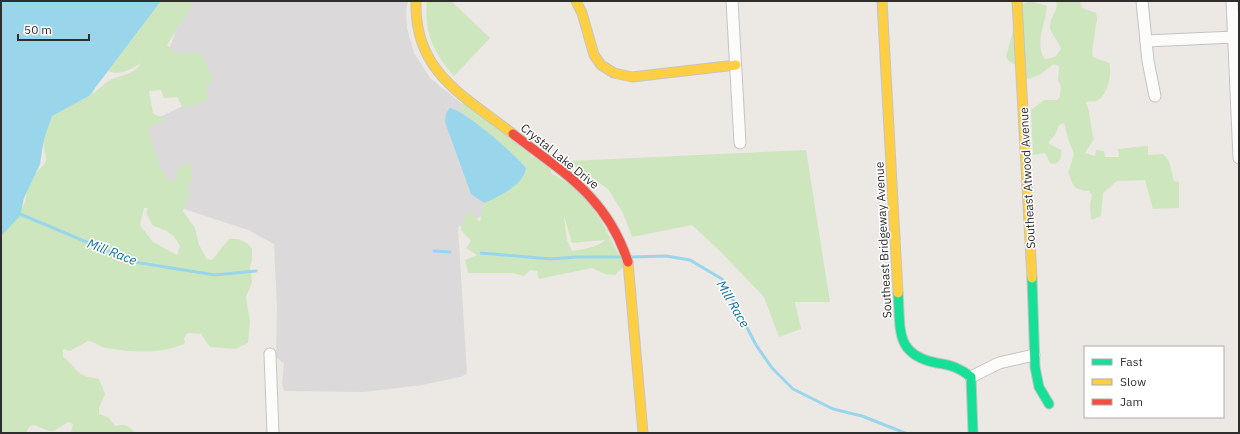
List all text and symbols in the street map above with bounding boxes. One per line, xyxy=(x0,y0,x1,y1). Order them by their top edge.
scale bar xyxy=(18,16,89,42)
text: 50 m xyxy=(24,22,52,37)
street label: Southeast Atwood Avenue xyxy=(1016,106,1038,249)
street label: Crystal Lake Drive xyxy=(518,120,602,192)
street label: Southeast Bridgeway Avenue xyxy=(871,161,895,319)
water label: Mill Race xyxy=(85,235,139,269)
water label: Mill Race xyxy=(713,277,753,331)
legend xyxy=(1084,346,1224,418)
text: Fast xyxy=(1120,354,1143,369)
text: Slow xyxy=(1120,374,1146,389)
text: Jam xyxy=(1120,394,1143,409)

